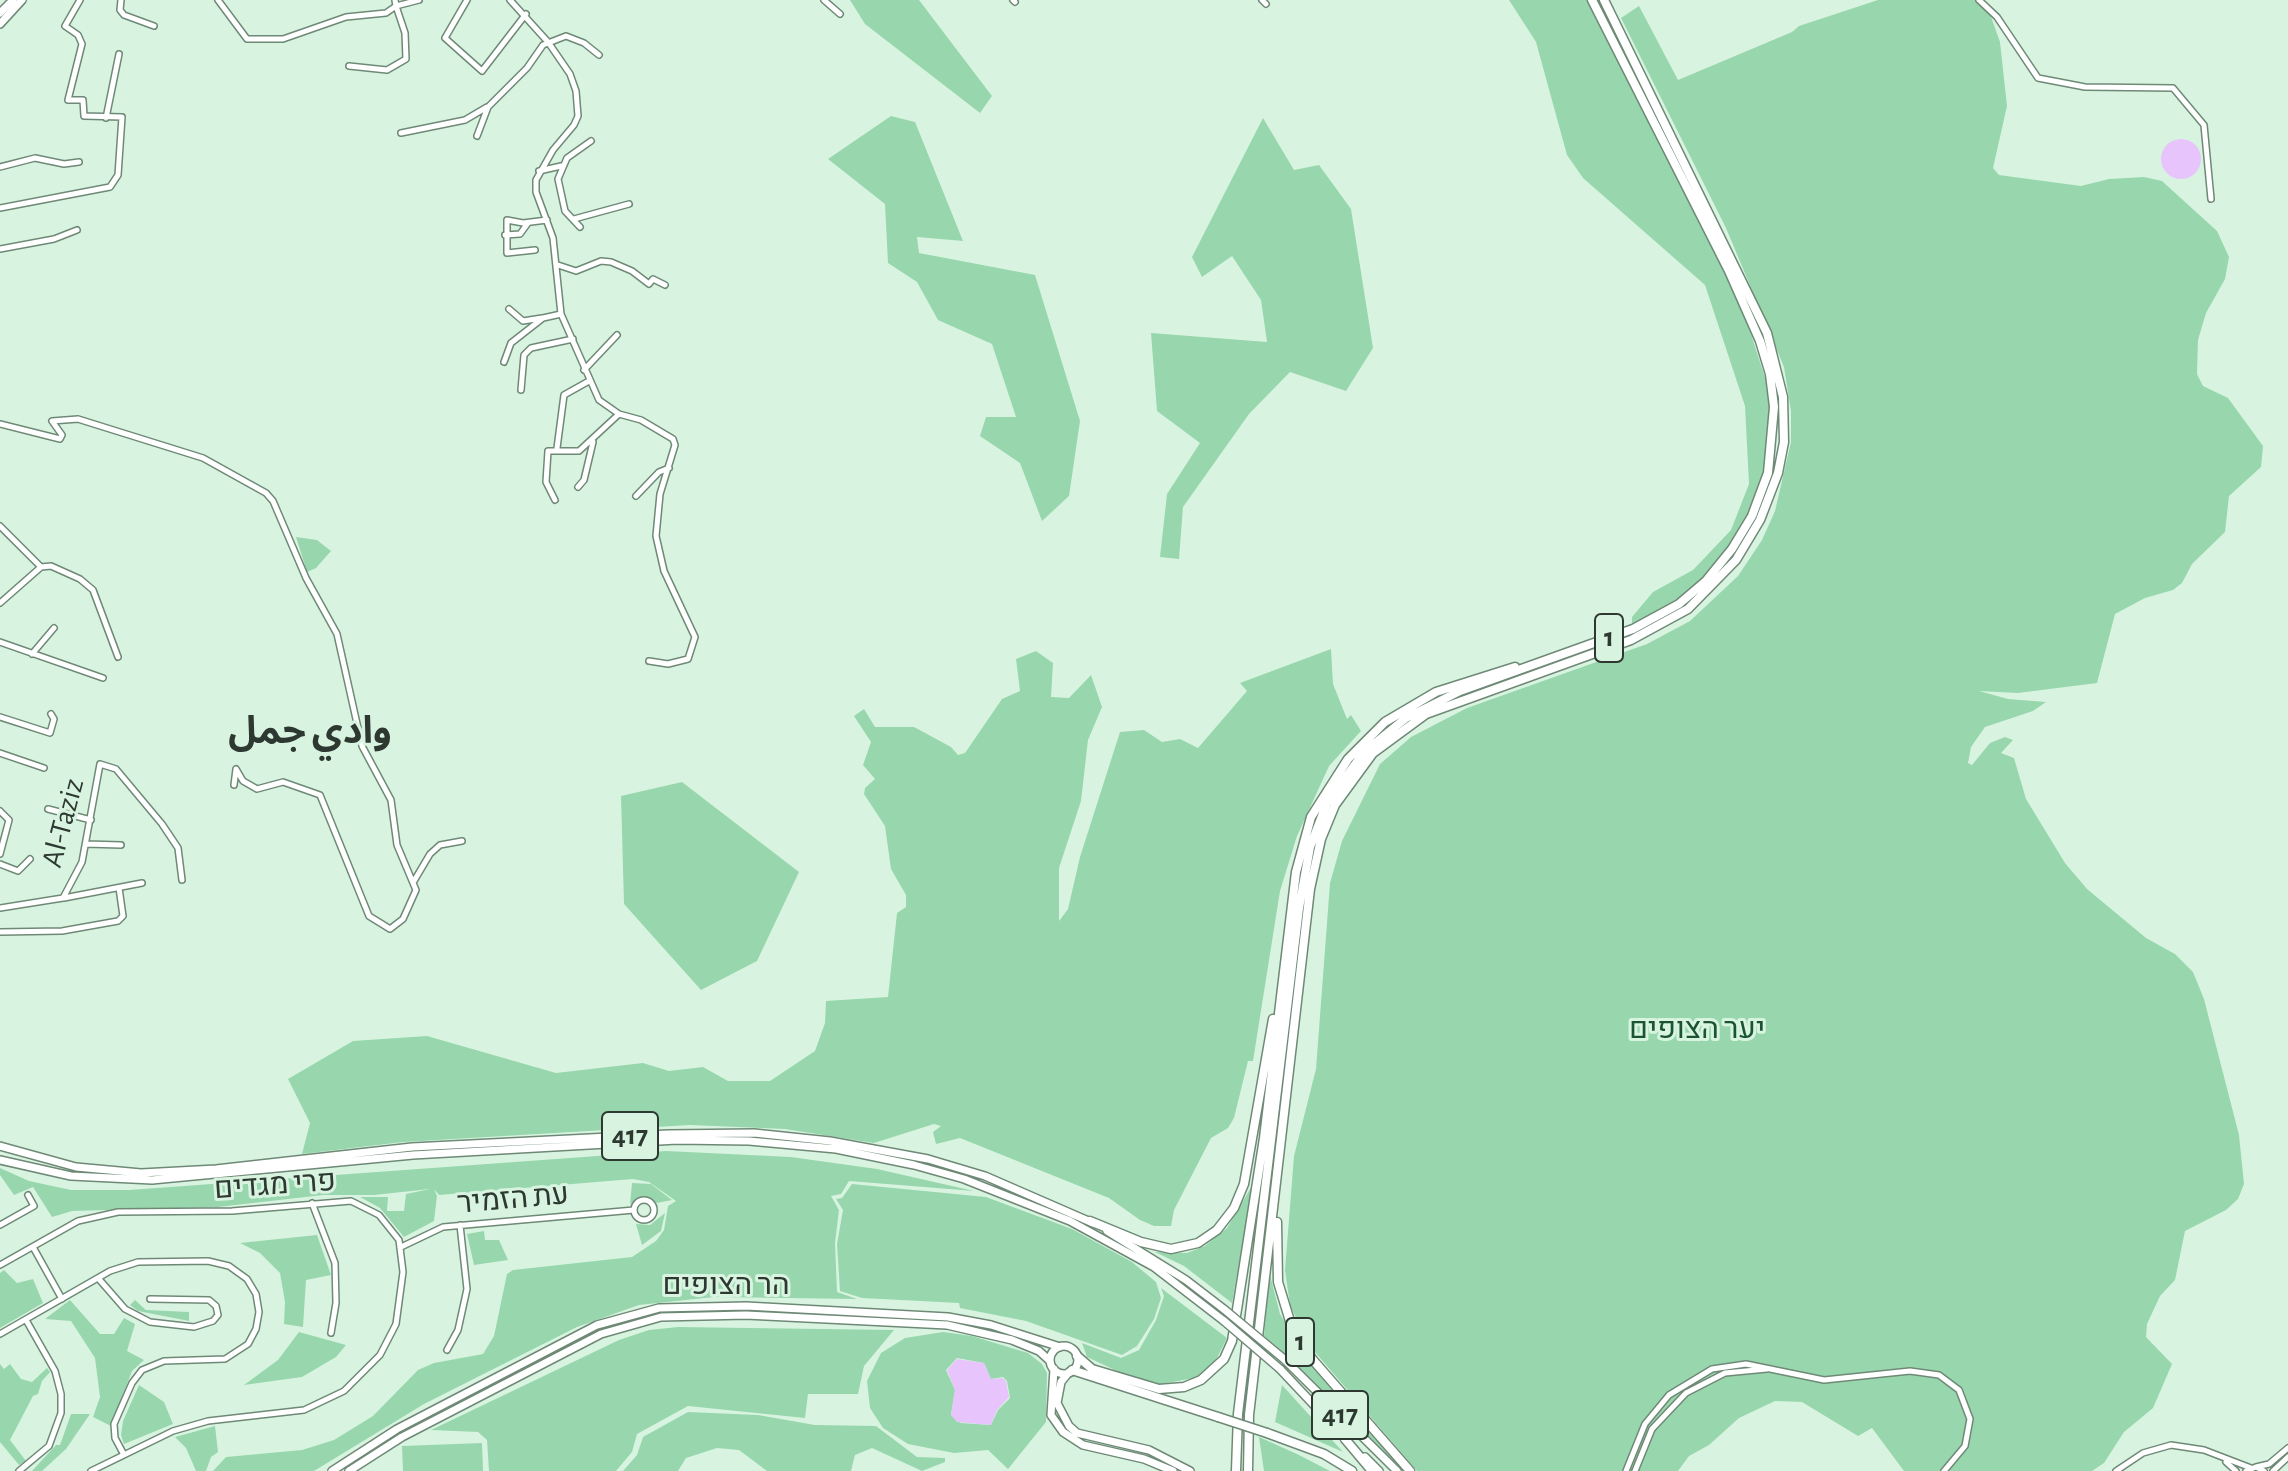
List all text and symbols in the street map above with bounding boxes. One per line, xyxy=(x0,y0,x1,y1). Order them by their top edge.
road number: 1 xyxy=(1595,614,1623,662)
district label: وادي جمل xyxy=(228,709,392,755)
street label: Al-Taziz xyxy=(34,775,92,871)
park label: יער הצופים xyxy=(1629,1011,1765,1047)
road number: 417 xyxy=(602,1112,658,1160)
street label: פרי מגדים xyxy=(213,1163,337,1207)
street label: עת הזמיר xyxy=(456,1176,570,1222)
street label: הר הצופים xyxy=(662,1267,790,1303)
road number: 1 xyxy=(1286,1318,1314,1366)
road number: 417 xyxy=(1312,1391,1368,1439)

